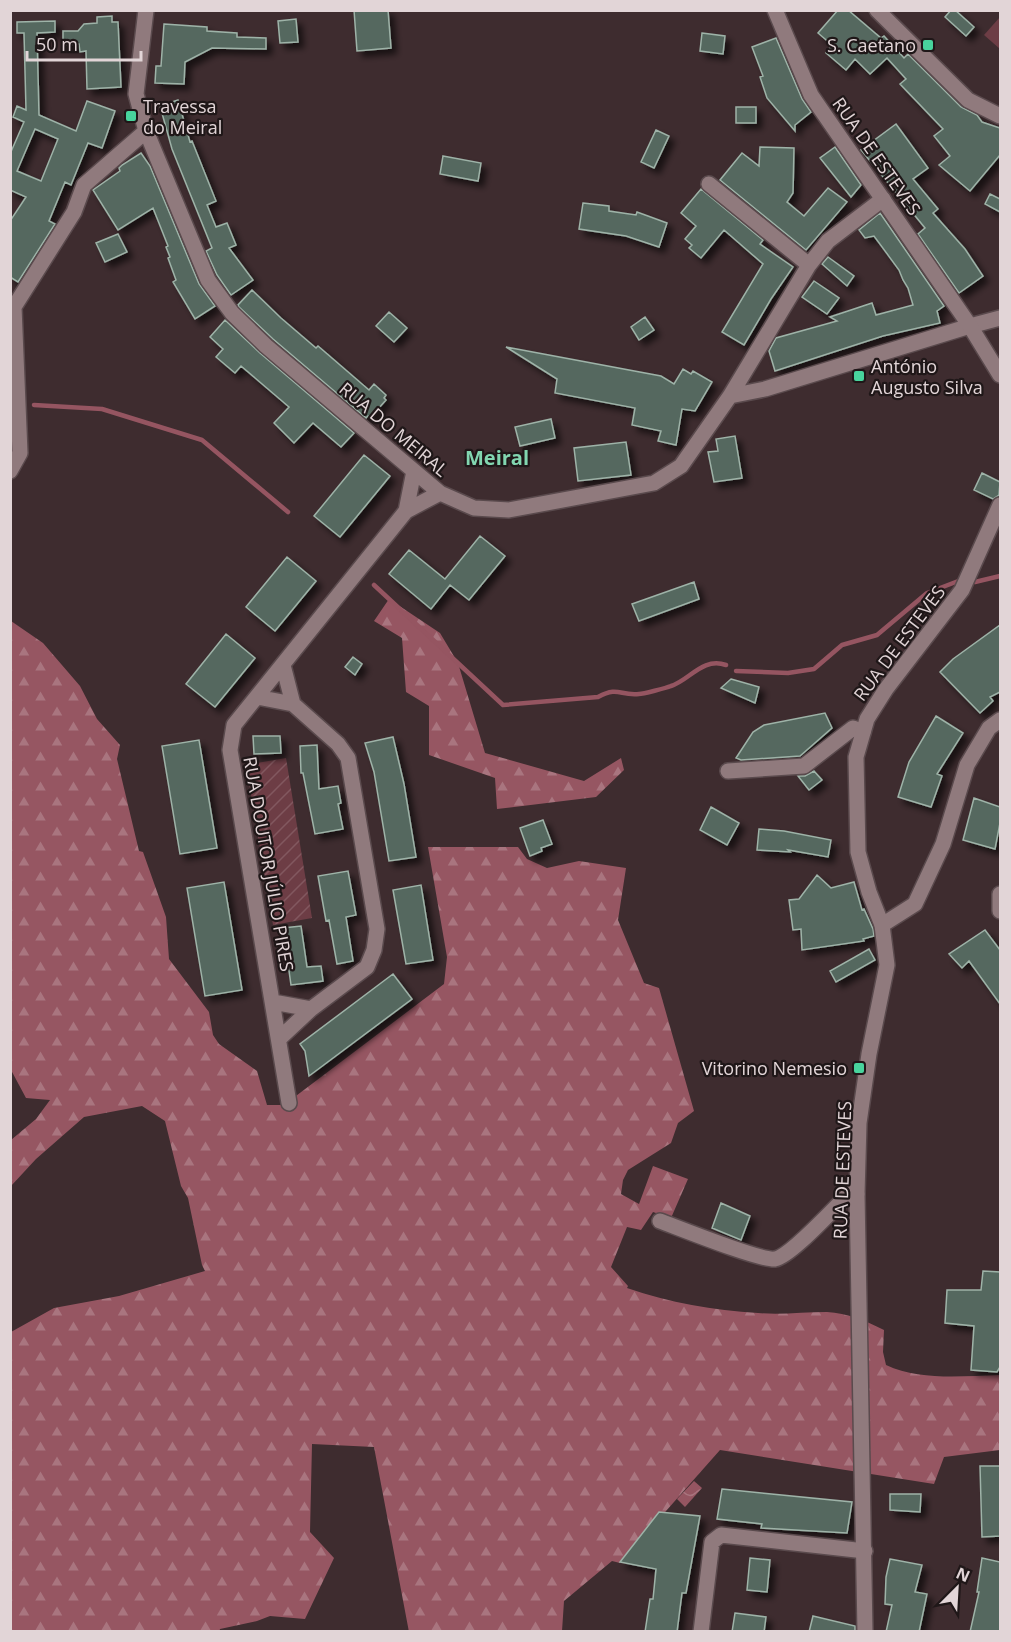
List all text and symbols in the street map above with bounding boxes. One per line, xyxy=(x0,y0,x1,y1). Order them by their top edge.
scale bar xyxy=(27,24,141,62)
text: 50 m xyxy=(36,32,78,56)
place label: S. Caetano xyxy=(827,33,916,57)
marker: S. Caetano xyxy=(921,38,935,52)
street label: RUA DE ESTEVES xyxy=(827,92,927,220)
place label: Travessa do Meiral xyxy=(143,94,222,139)
marker: Travessa do Meiral xyxy=(124,109,138,123)
place label: António Augusto Silva xyxy=(871,354,983,399)
marker: António Augusto Silva xyxy=(852,369,866,383)
street label: RUA DO MEIRAL xyxy=(335,376,453,482)
district label: Meiral xyxy=(465,444,529,471)
street label: RUA DE ESTEVES xyxy=(848,580,950,705)
street label: RUA DOUTOR JÚLIO PIRES xyxy=(238,755,300,974)
place label: Vitorino Nemesio xyxy=(702,1056,847,1080)
marker: Vitorino Nemesio xyxy=(852,1061,866,1075)
street label: RUA DE ESTEVES xyxy=(828,1100,856,1240)
north arrow xyxy=(927,1558,987,1618)
text: N xyxy=(953,1562,974,1587)

